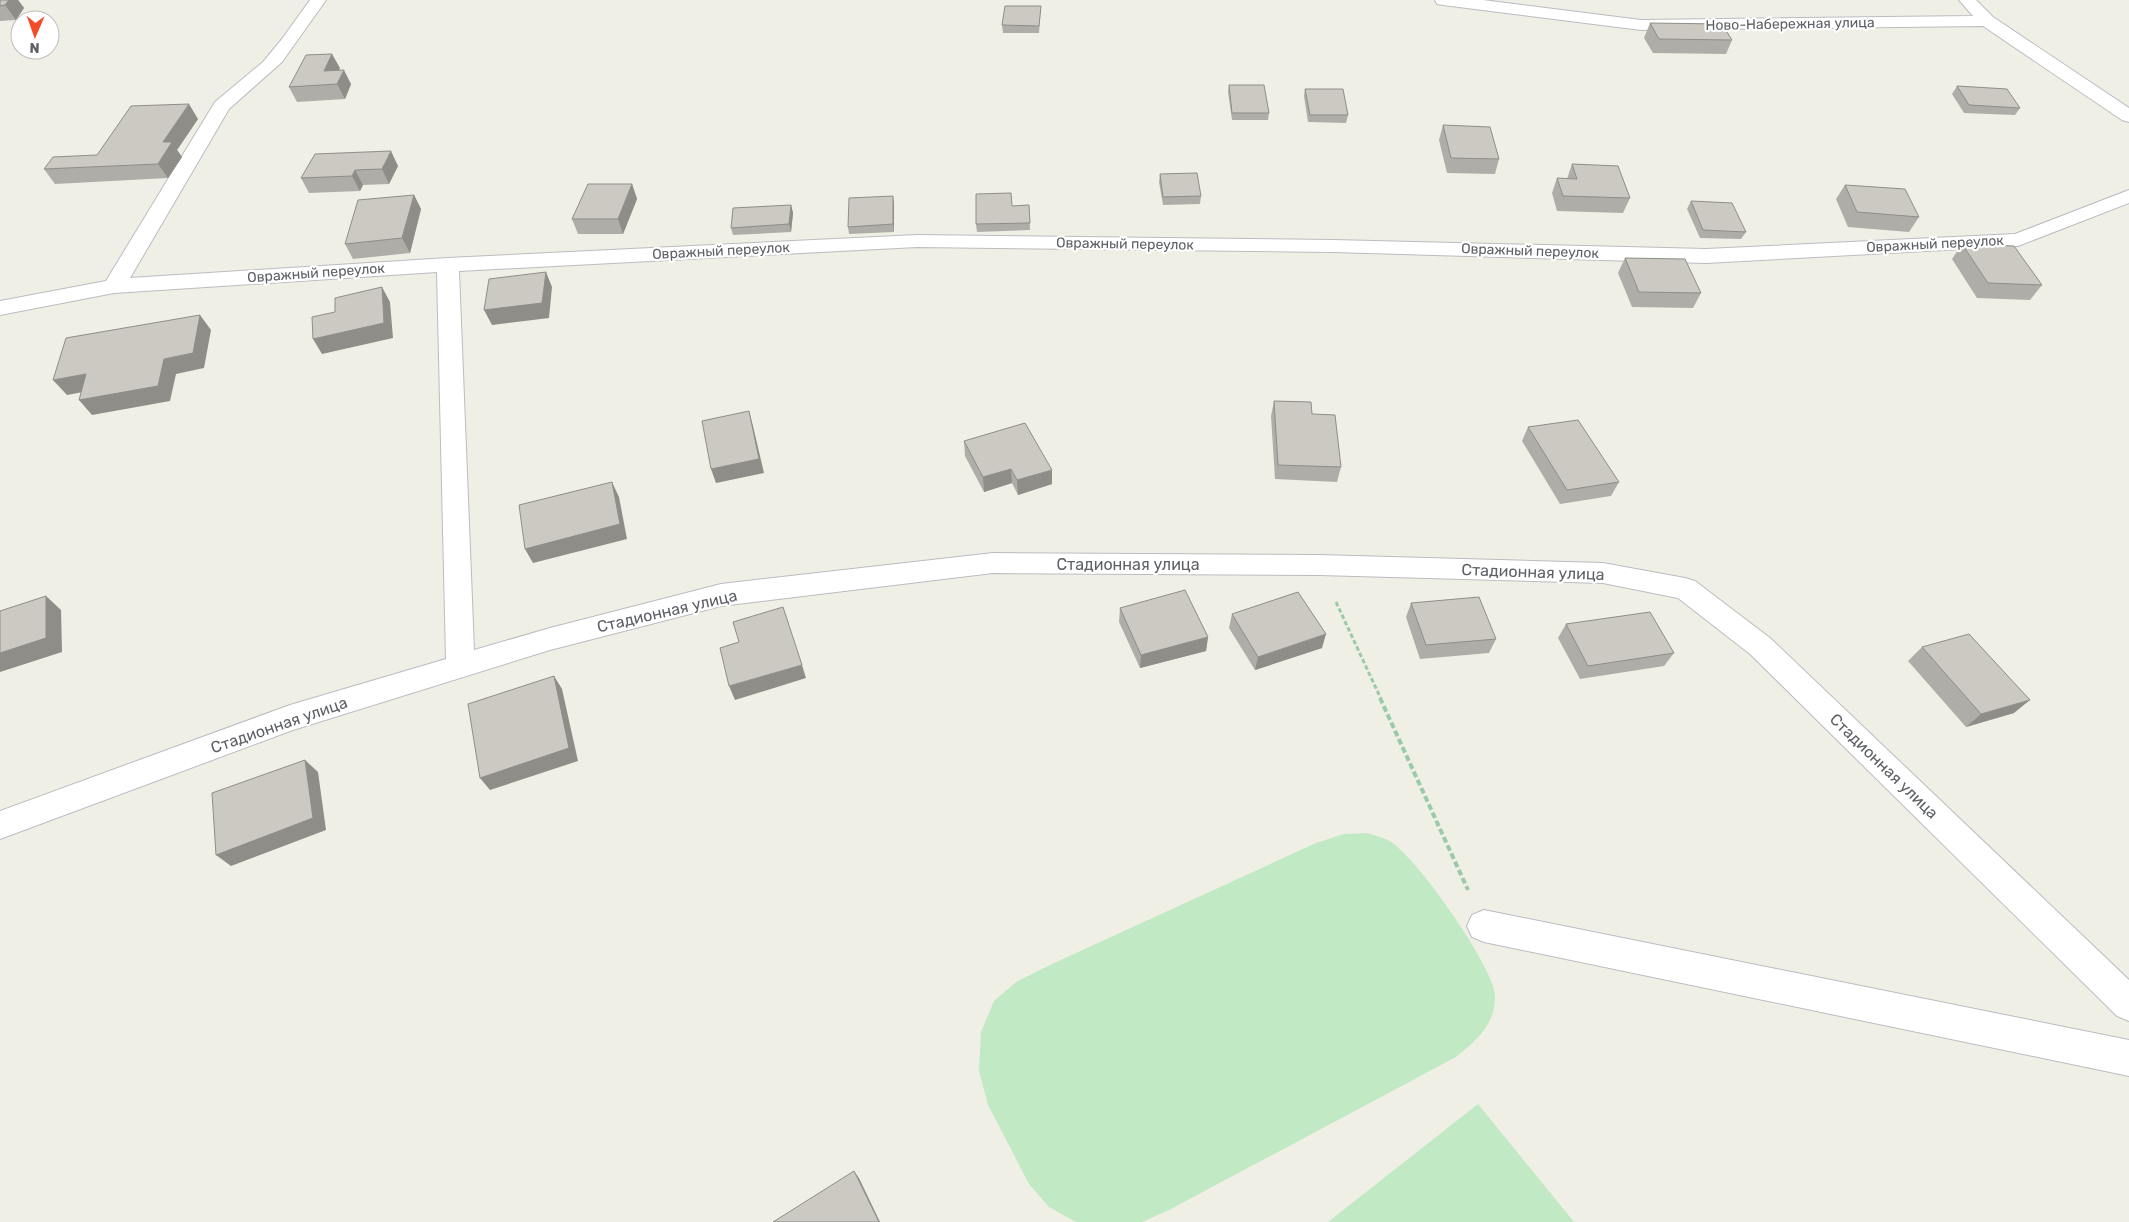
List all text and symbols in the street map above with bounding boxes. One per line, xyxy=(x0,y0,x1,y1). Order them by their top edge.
north arrow xyxy=(10,10,60,60)
street label: Ново-Набережная улица xyxy=(1705,14,1875,34)
text: N xyxy=(29,39,40,56)
street label: Овражный переулок xyxy=(1866,232,2005,256)
street label: Овражный переулок xyxy=(1056,234,1195,254)
street label: Овражный переулок xyxy=(652,239,791,263)
street label: Овражный переулок xyxy=(1461,240,1600,262)
street label: Овражный переулок xyxy=(247,260,386,286)
street label: Стадионная улица xyxy=(1056,555,1200,574)
street label: Стадионная улица xyxy=(1461,560,1605,584)
street label: Стадионная улица xyxy=(595,586,739,636)
street label: Стадионная улица xyxy=(208,693,350,757)
street label: Стадионная улица xyxy=(1826,709,1942,823)

